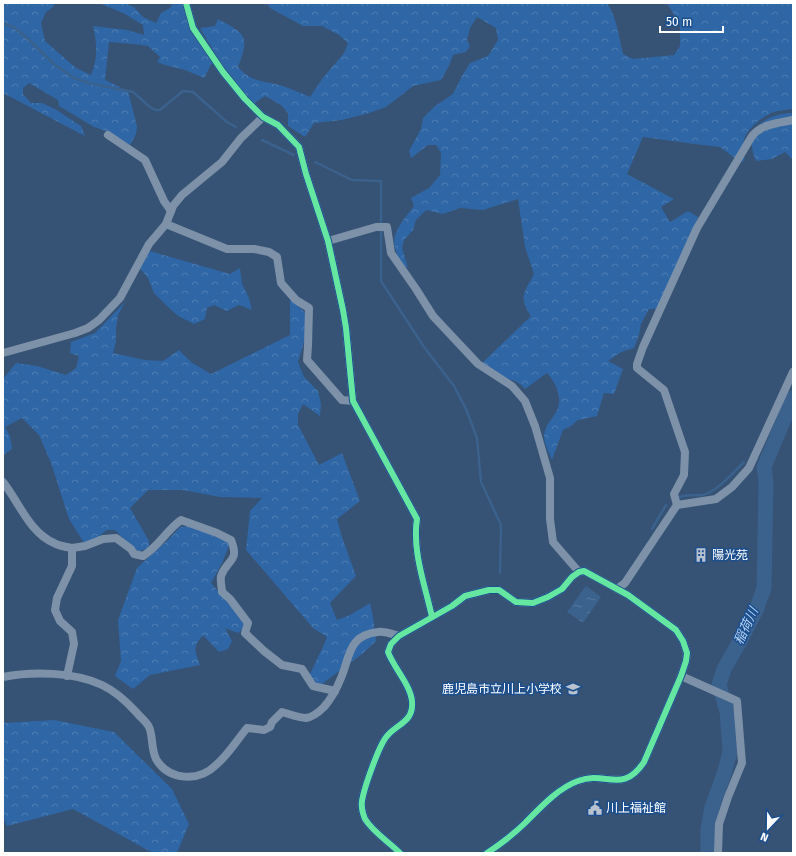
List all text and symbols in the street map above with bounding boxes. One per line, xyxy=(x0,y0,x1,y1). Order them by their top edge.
scale bar xyxy=(660,8,723,34)
text: 50 m xyxy=(666,15,692,29)
building icon: 陽光苑 xyxy=(693,547,709,563)
place label: 陽光苑 xyxy=(712,548,748,562)
water label: 稲荷川 xyxy=(731,603,762,647)
school or university icon: 鹿児島市立川上小学校 xyxy=(565,681,581,697)
place label: 鹿児島市立川上小学校 xyxy=(442,682,562,696)
public building icon: 川上福祉館 xyxy=(587,800,603,816)
place label: 川上福祉館 xyxy=(606,801,666,815)
north arrow xyxy=(748,808,788,848)
text: N xyxy=(759,829,770,844)

